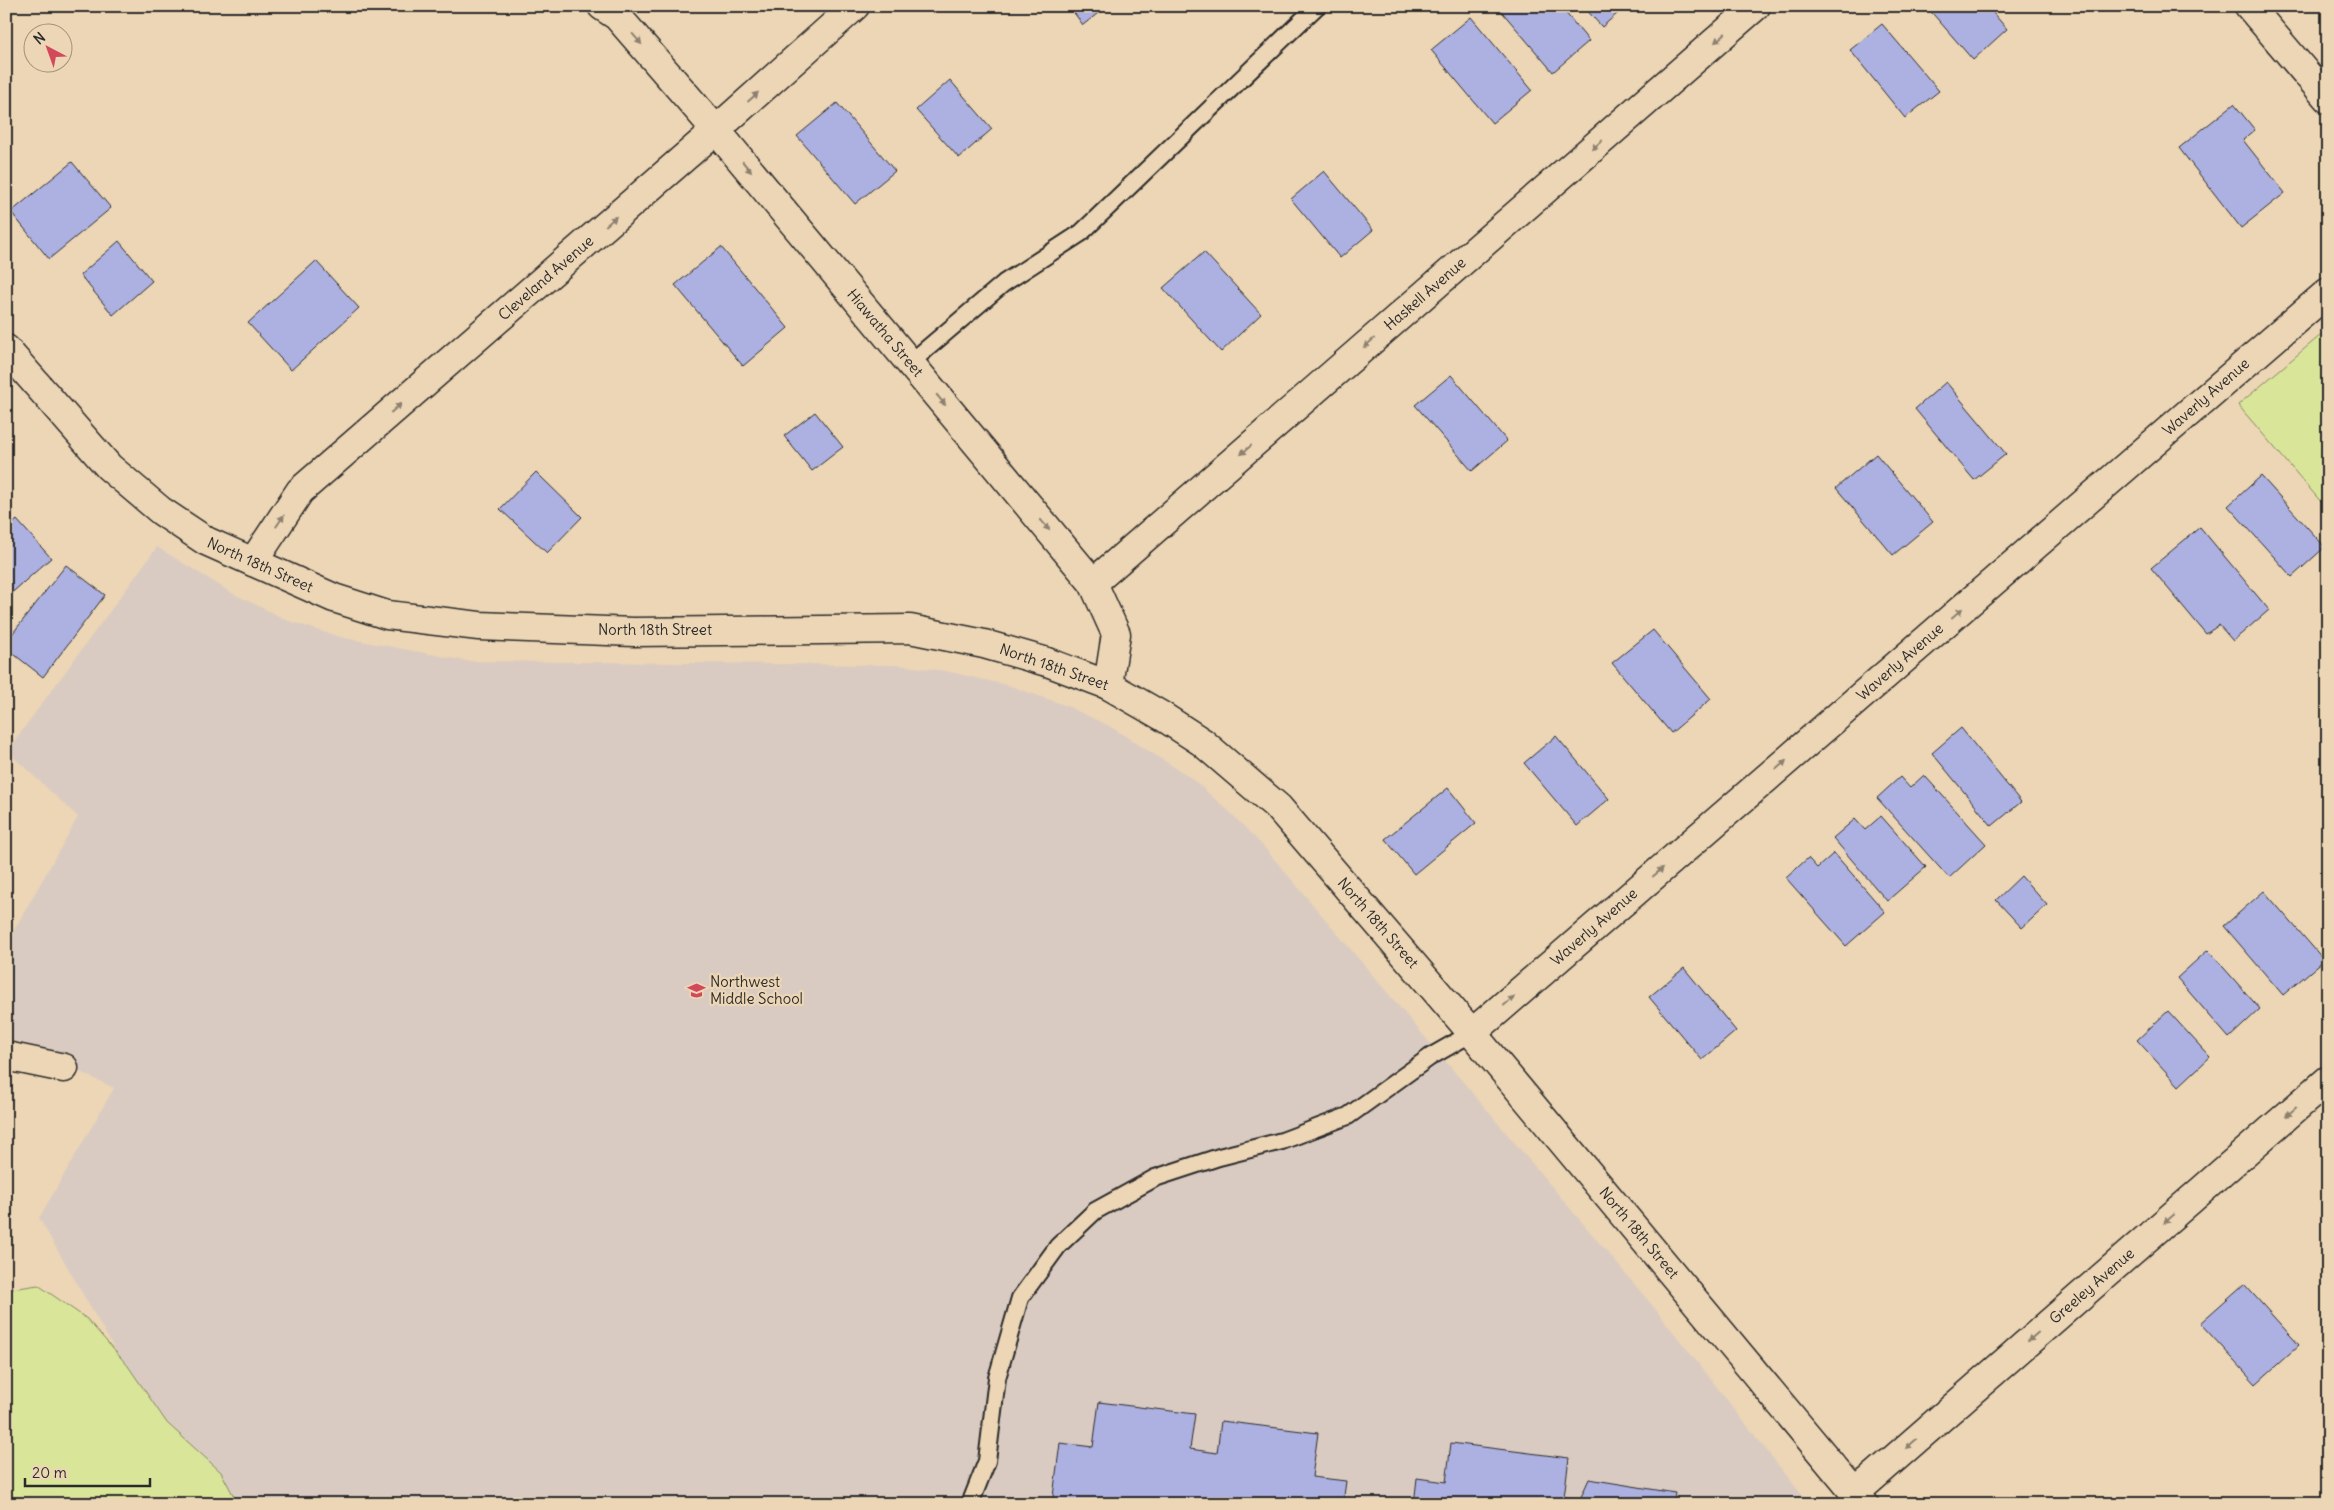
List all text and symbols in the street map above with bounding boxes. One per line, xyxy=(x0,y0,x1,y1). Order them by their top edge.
north arrow xyxy=(22,22,72,72)
text: N xyxy=(30,28,49,48)
one-way arrow xyxy=(1714,32,1726,44)
one-way arrow xyxy=(631,33,643,45)
one-way arrow xyxy=(746,91,758,103)
one-way arrow xyxy=(1591,139,1603,150)
one-way arrow xyxy=(742,161,753,174)
one-way arrow xyxy=(604,216,617,227)
street label: Cleveland Avenue xyxy=(494,231,597,324)
street label: Haskell Avenue xyxy=(1380,253,1470,334)
street label: Hiawatha Street xyxy=(843,285,928,381)
one-way arrow xyxy=(1362,338,1375,349)
street label: Waverly Avenue xyxy=(2158,354,2253,440)
one-way arrow xyxy=(935,393,946,406)
one-way arrow xyxy=(389,403,402,414)
one-way arrow xyxy=(1240,444,1252,455)
one-way arrow xyxy=(275,515,285,528)
one-way arrow xyxy=(1039,518,1050,531)
street label: North 18th Street xyxy=(204,533,316,596)
one-way arrow xyxy=(1950,607,1962,619)
street label: Waverly Avenue xyxy=(1852,619,1947,705)
street label: North 18th Street xyxy=(598,620,712,639)
street label: North 18th Street xyxy=(997,639,1111,694)
one-way arrow xyxy=(1774,759,1786,771)
one-way arrow xyxy=(1651,866,1664,877)
street label: North 18th Street xyxy=(1334,873,1423,972)
street label: Waverly Avenue xyxy=(1546,884,1641,970)
place label: Northwest Middle School xyxy=(710,972,803,1008)
school or university icon: Northwest Middle School xyxy=(686,981,706,1001)
one-way arrow xyxy=(1502,995,1514,1007)
one-way arrow xyxy=(2285,1106,2298,1117)
street label: North 18th Street xyxy=(1595,1183,1683,1282)
one-way arrow xyxy=(2162,1213,2175,1224)
street label: Greeley Avenue xyxy=(2045,1244,2138,1328)
one-way arrow xyxy=(2028,1331,2040,1343)
one-way arrow xyxy=(1905,1438,1917,1449)
scale bar xyxy=(25,1455,150,1487)
text: 20 m xyxy=(32,1463,67,1482)

